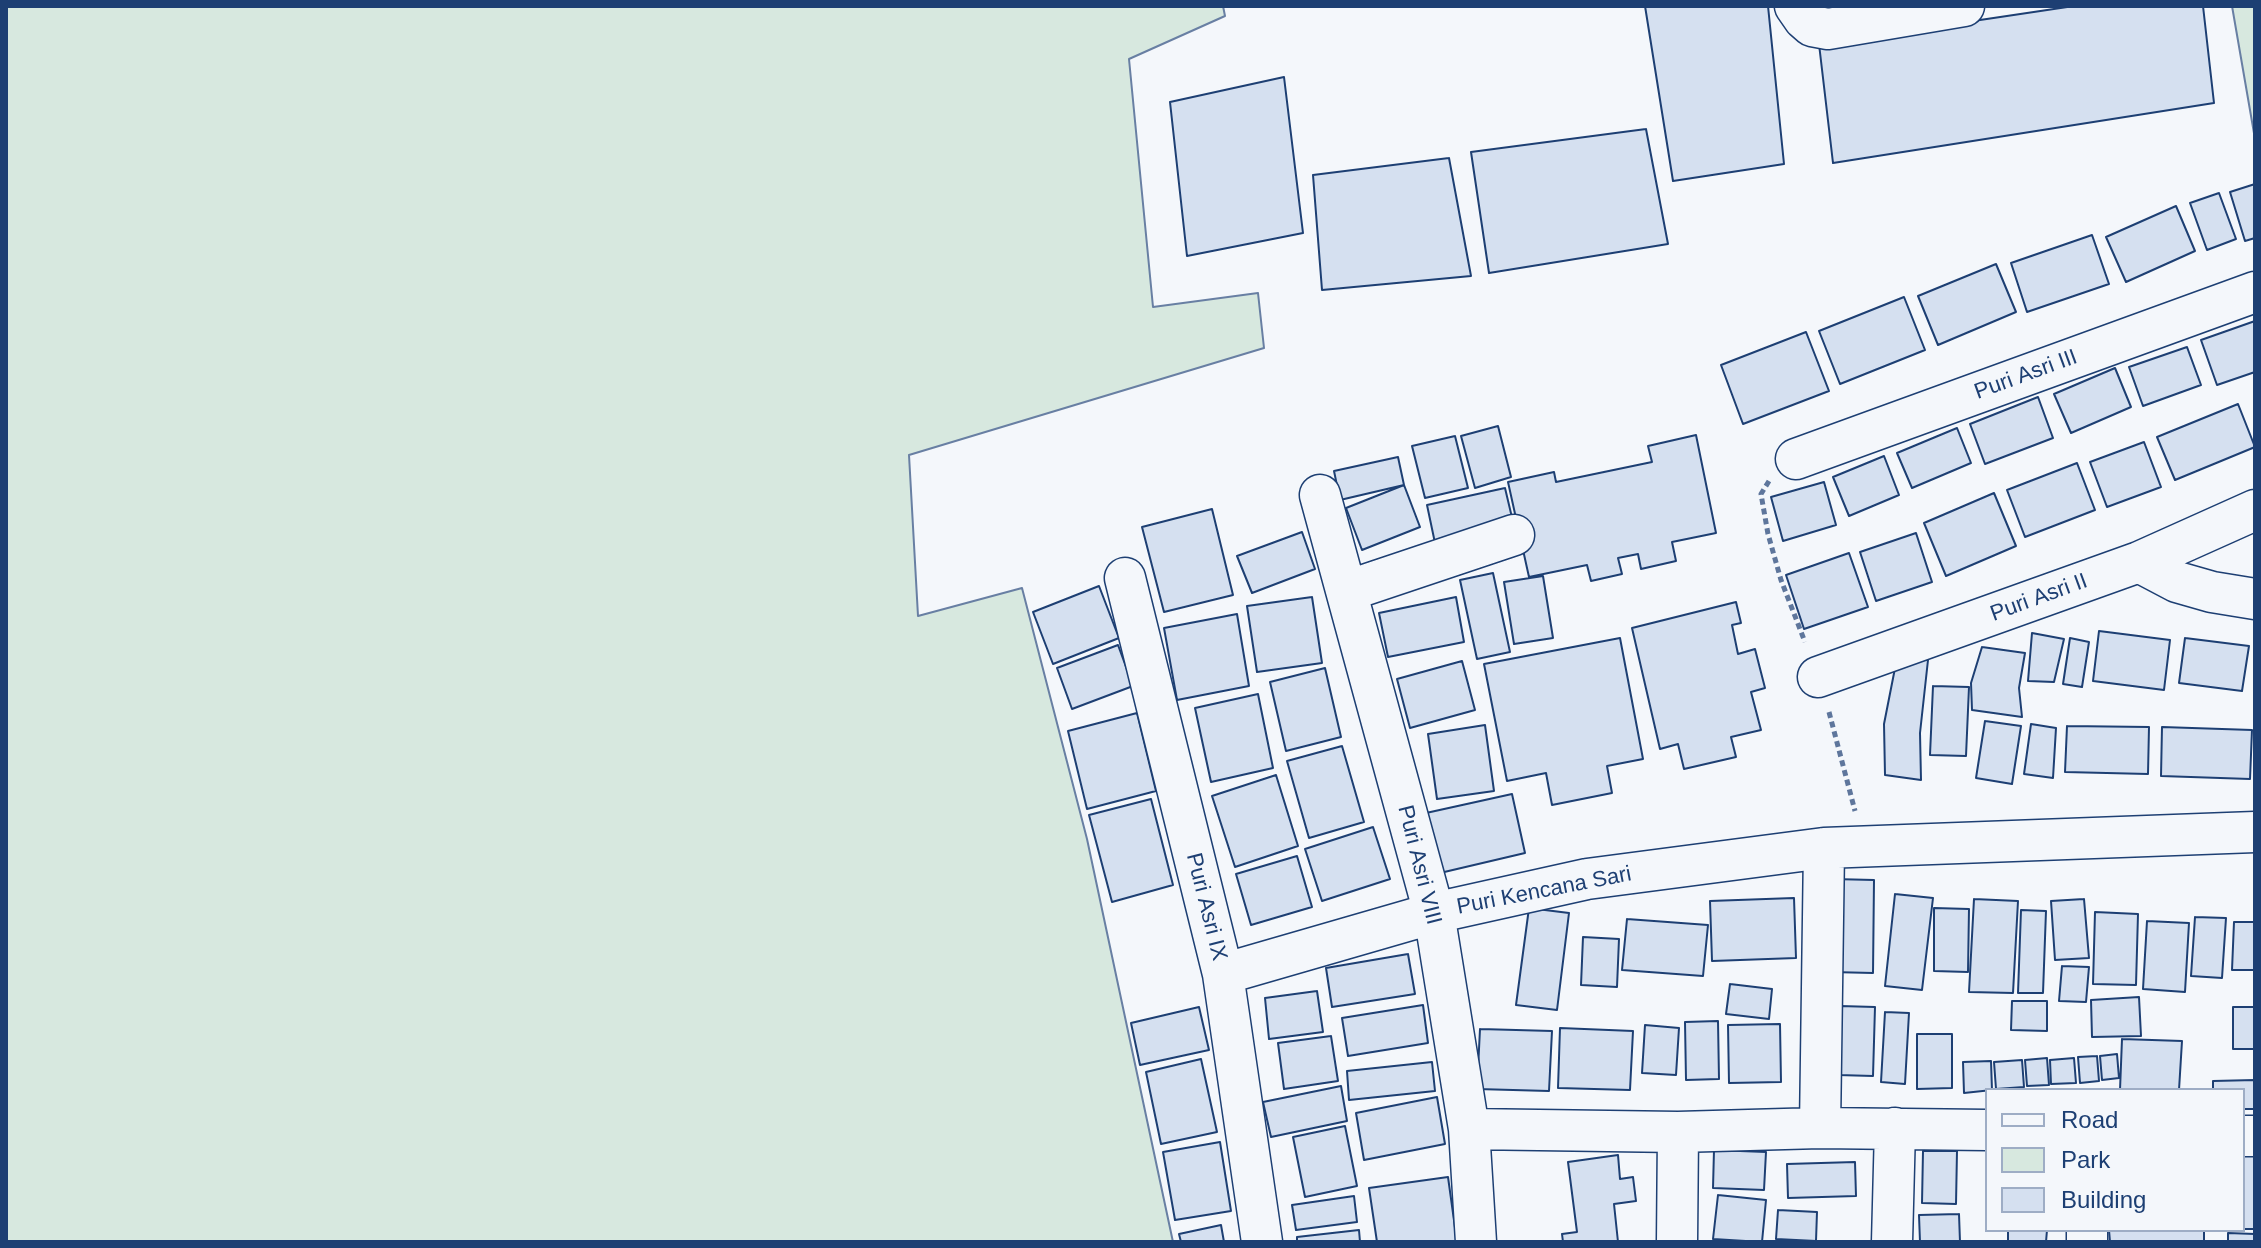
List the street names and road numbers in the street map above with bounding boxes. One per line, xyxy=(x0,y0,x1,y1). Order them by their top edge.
street label: Puri Asri III xyxy=(1971,344,2081,406)
street label: Puri Asri II xyxy=(1987,568,2091,628)
street label: Puri Asri VIII xyxy=(1391,802,1447,928)
street label: Puri Asri IX xyxy=(1180,850,1232,964)
street label: Puri Kencana Sari xyxy=(1454,861,1634,921)

